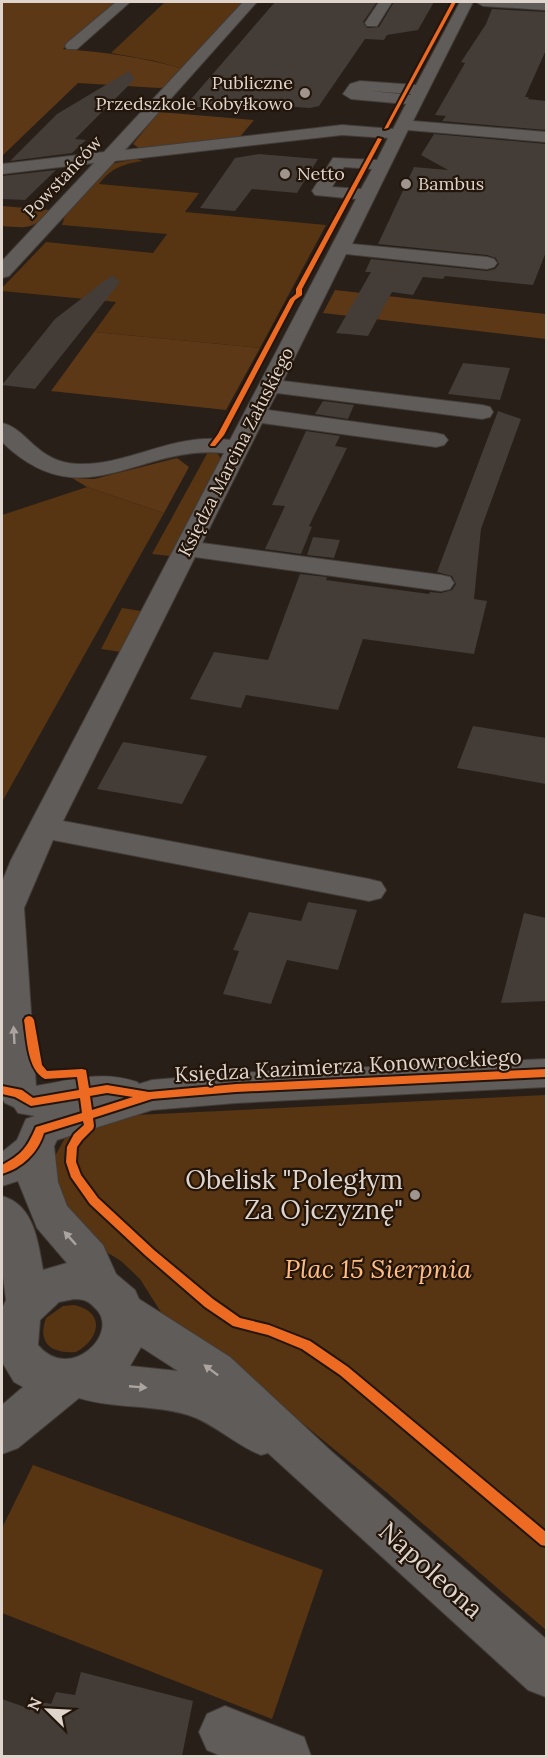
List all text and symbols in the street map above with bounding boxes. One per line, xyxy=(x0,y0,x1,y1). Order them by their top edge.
place label: Publiczne Przedszkole Kobyłkowo xyxy=(95,71,293,115)
marker: Publiczne Przedszkole Kobyłkowo xyxy=(298,86,312,100)
street label: Powstańców xyxy=(18,130,107,223)
place label: Netto xyxy=(297,162,345,185)
marker: Netto xyxy=(278,167,292,181)
place label: Bambus xyxy=(418,172,484,195)
marker: Bambus xyxy=(399,177,413,191)
street label: Księdza Marcina Załuskiego xyxy=(173,343,298,560)
one-way arrow xyxy=(10,1025,19,1044)
street label: Księdza Kazimierza Konowrockiego xyxy=(174,1043,522,1088)
place label: Obelisk "Poległym Za Ojczyznę" xyxy=(185,1163,403,1226)
marker: Obelisk "Poległym Za Ojczyznę" xyxy=(408,1188,422,1202)
one-way arrow xyxy=(64,1231,77,1246)
park label: Plac 15 Sierpnia xyxy=(285,1252,472,1285)
one-way arrow xyxy=(204,1364,220,1376)
one-way arrow xyxy=(128,1382,147,1392)
street label: Napoleona xyxy=(372,1514,490,1625)
north arrow xyxy=(18,1680,78,1740)
text: N xyxy=(23,1694,46,1714)

